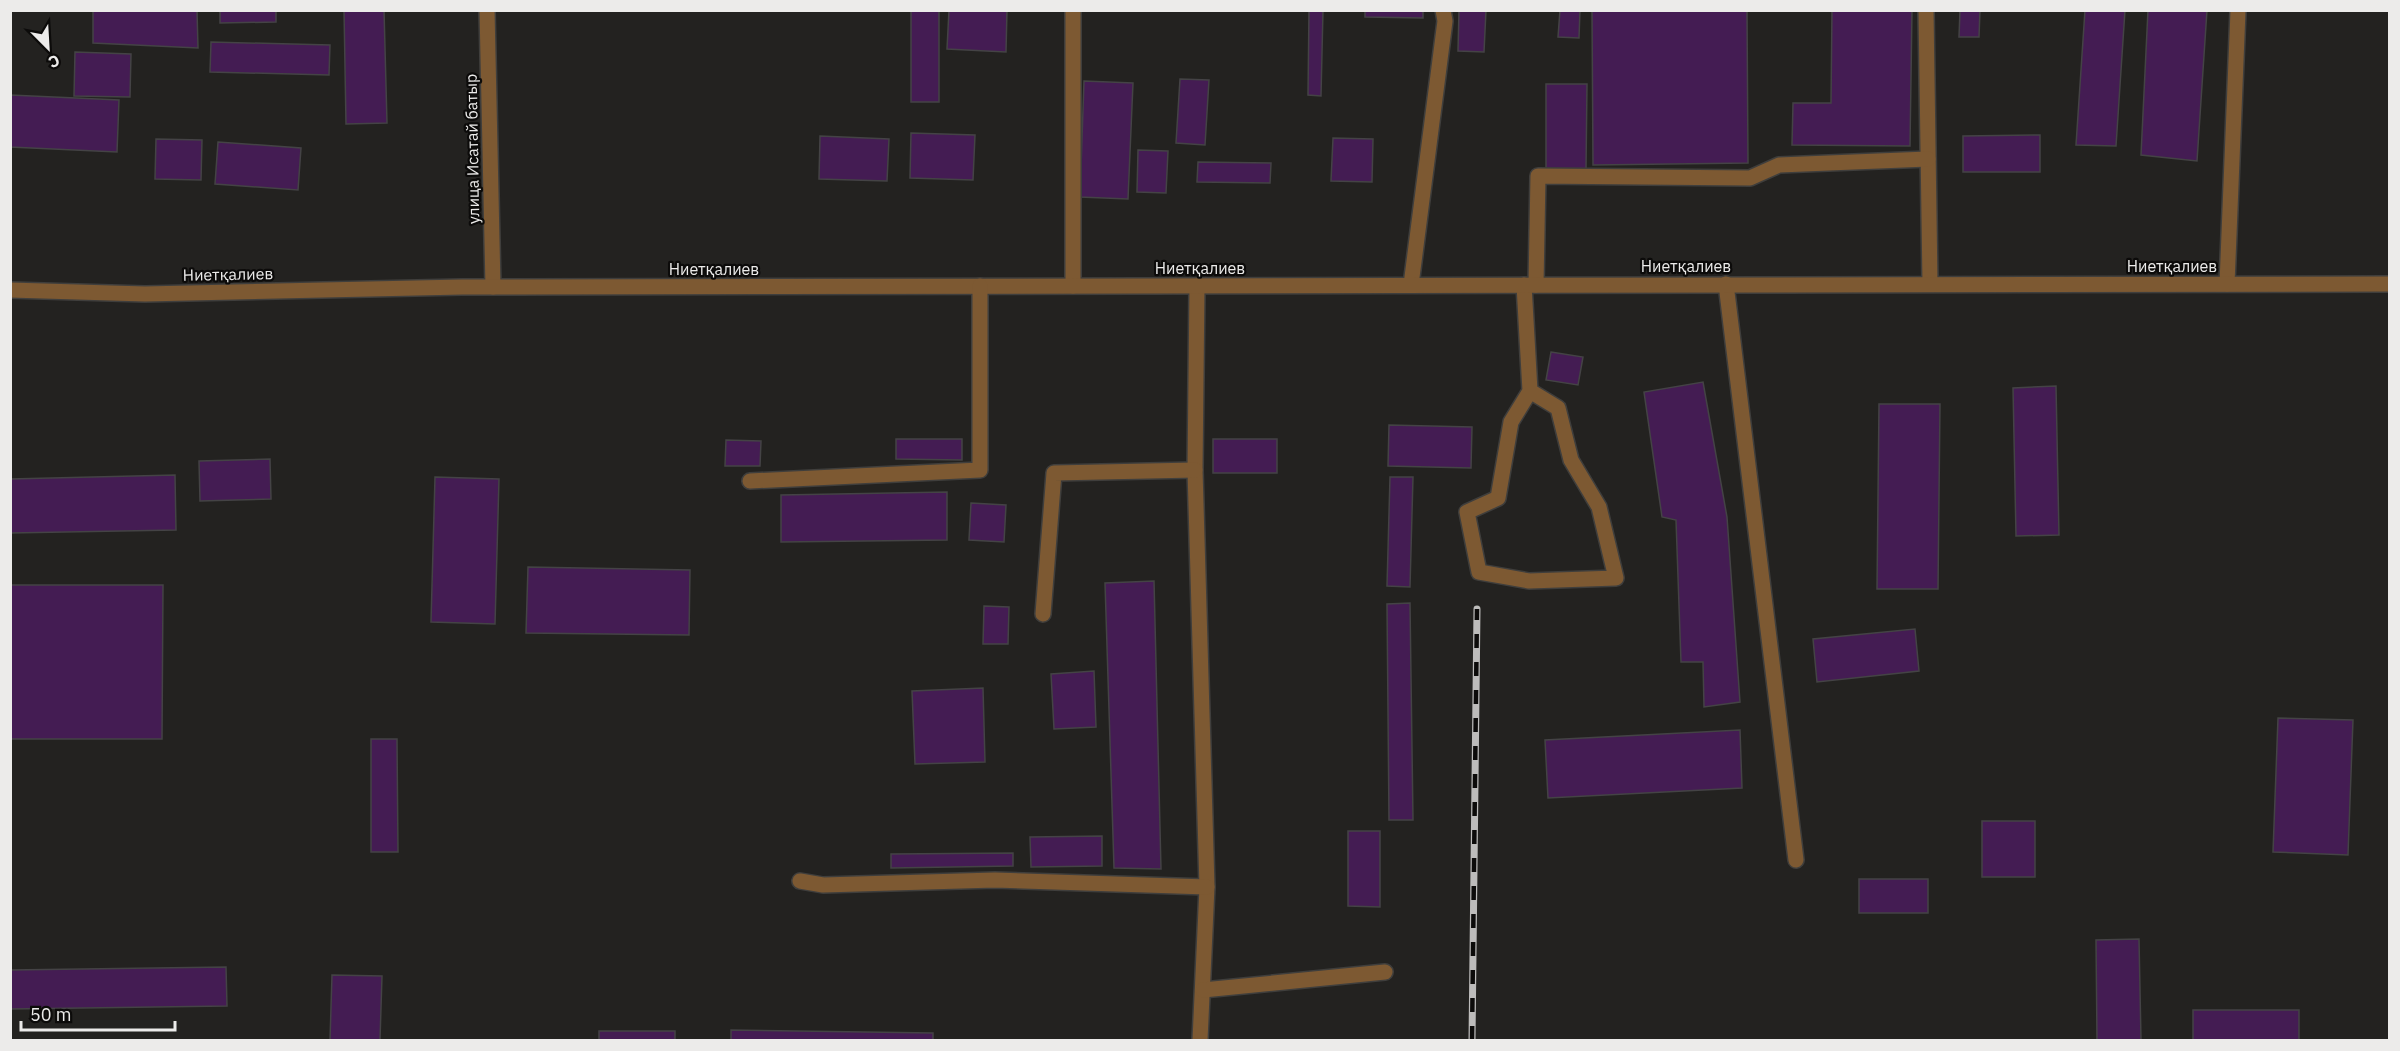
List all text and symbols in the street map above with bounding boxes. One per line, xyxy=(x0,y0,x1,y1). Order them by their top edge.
north arrow xyxy=(18,18,78,78)
text: С xyxy=(45,50,63,73)
street label: улица Исатай батыр xyxy=(461,74,483,224)
street label: Ниетқалиев xyxy=(1641,256,1731,276)
street label: Ниетқалиев xyxy=(2127,256,2217,276)
street label: Ниетқалиев xyxy=(1155,258,1245,278)
street label: Ниетқалиев xyxy=(669,259,759,279)
street label: Ниетқалиев xyxy=(183,263,273,285)
scale bar xyxy=(21,994,176,1032)
text: 50 m xyxy=(30,1003,72,1026)

